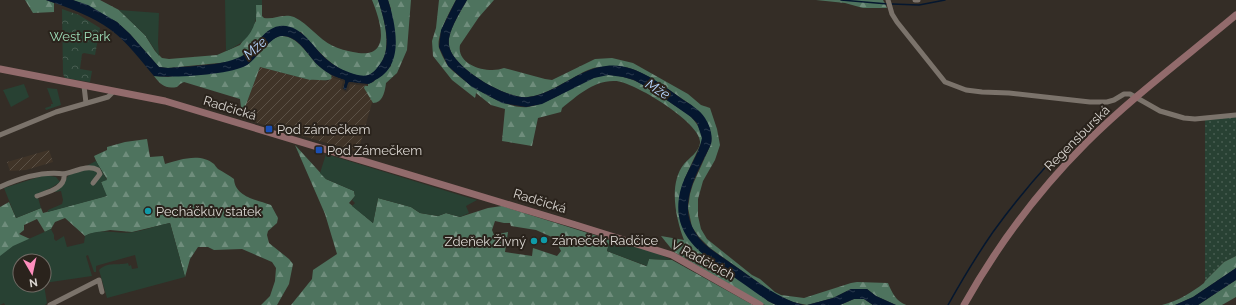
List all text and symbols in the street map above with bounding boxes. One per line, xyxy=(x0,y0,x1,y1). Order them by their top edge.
park label: West Park xyxy=(50,29,111,44)
water label: Mže xyxy=(240,33,270,63)
water label: Mže xyxy=(643,75,674,103)
street label: Radčická xyxy=(202,93,258,123)
street label: Regensburská xyxy=(1041,102,1113,174)
place label: Pod zámečkem xyxy=(277,122,370,137)
marker: Pod zámečkem xyxy=(264,124,274,134)
place label: Pod Zámečkem xyxy=(327,143,422,158)
marker: Pod Zámečkem xyxy=(314,145,324,155)
street label: Radčická xyxy=(512,186,568,216)
place label: Pecháčkův statek xyxy=(156,204,262,219)
marker: Pecháčkův statek xyxy=(143,206,153,216)
place label: zámeček Radčice xyxy=(552,233,659,248)
place label: Zdeňek Živný xyxy=(444,234,526,249)
marker: zámeček Radčice xyxy=(539,235,549,245)
marker: Zdeňek Živný xyxy=(529,236,539,246)
street label: V Radčicích xyxy=(669,237,737,283)
north arrow xyxy=(12,253,52,293)
text: N xyxy=(28,275,39,289)

